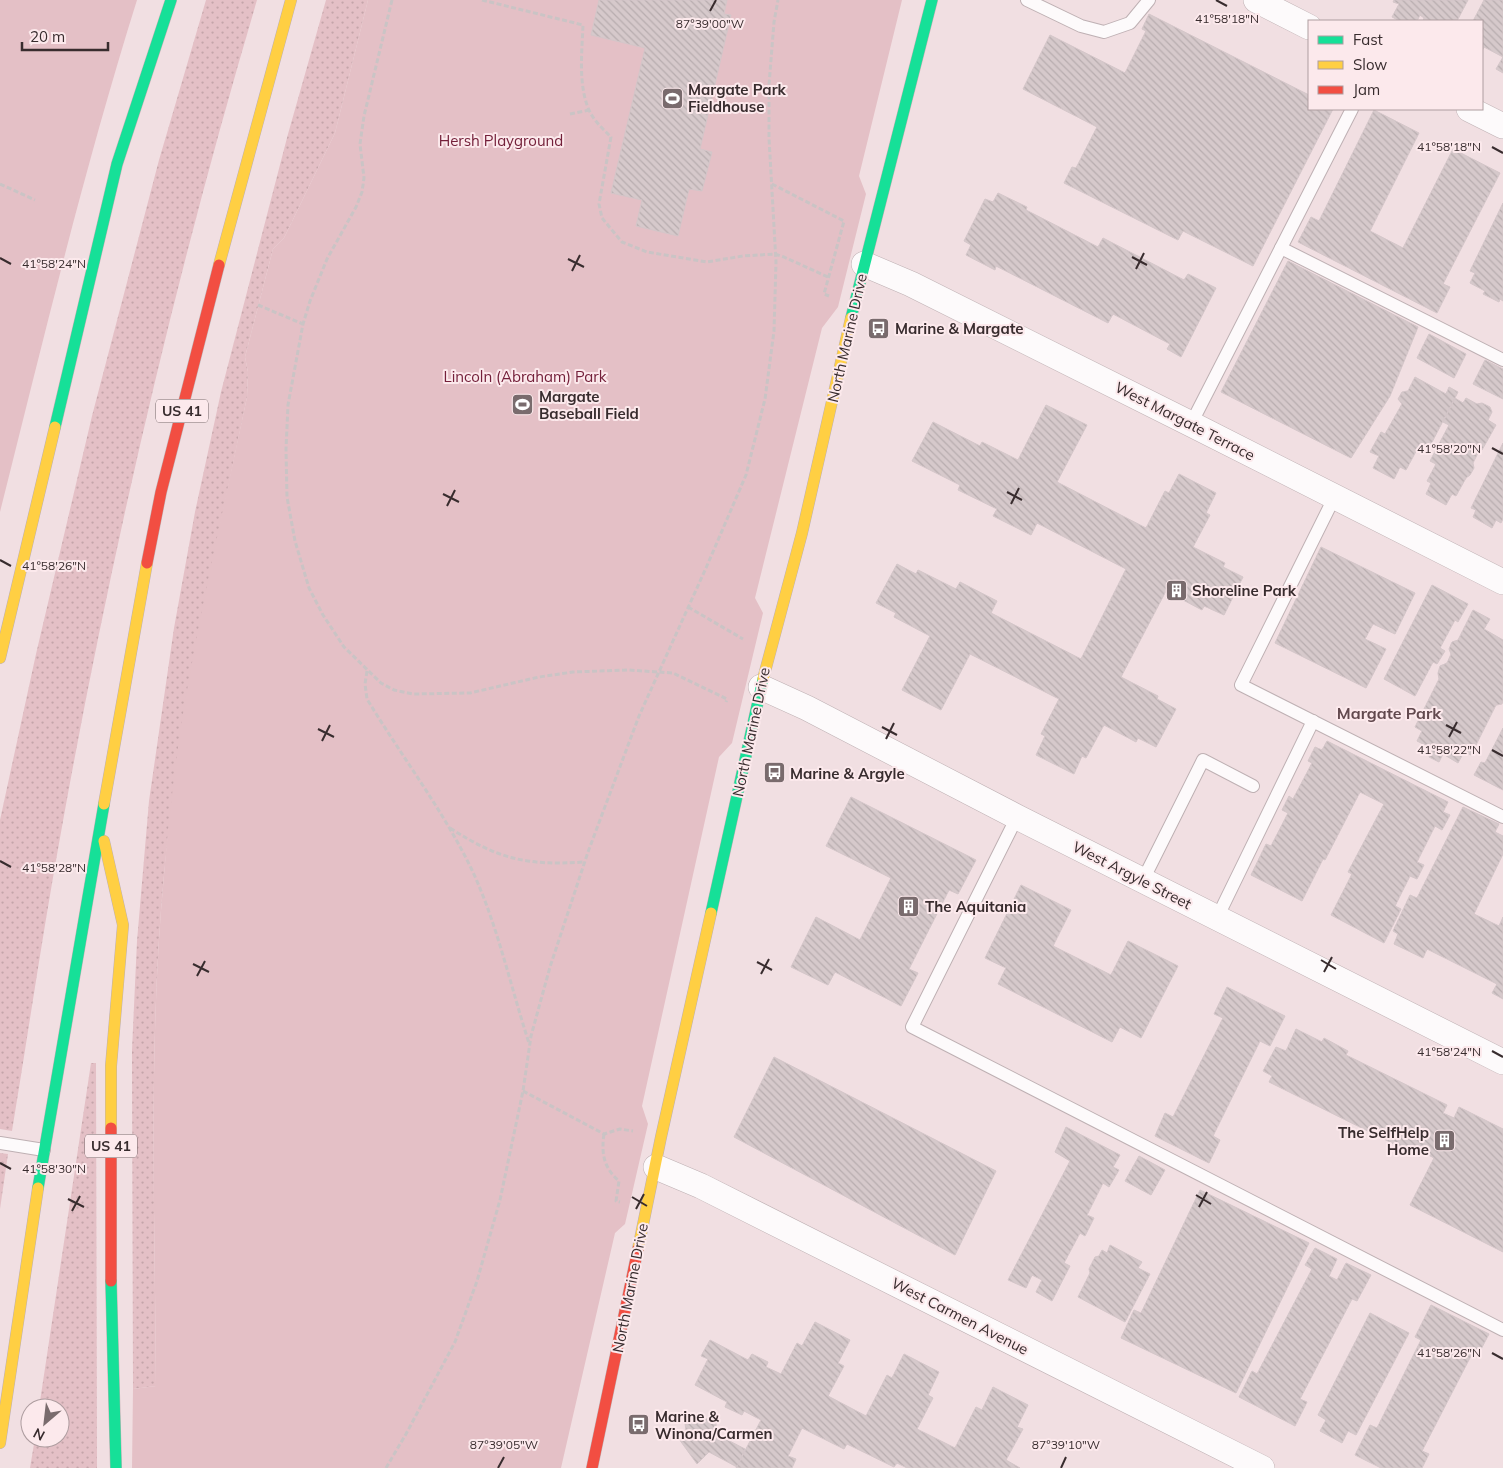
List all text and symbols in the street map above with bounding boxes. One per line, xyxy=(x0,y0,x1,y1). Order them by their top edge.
text: 41°58'18"N xyxy=(1195,11,1259,26)
text: 87°39'00"W xyxy=(676,16,744,31)
scale bar xyxy=(22,20,109,52)
legend xyxy=(1308,20,1483,110)
text: 20 m xyxy=(30,27,65,46)
text: Fast xyxy=(1353,30,1383,49)
text: Slow xyxy=(1353,55,1387,74)
place label: Margate Park Fieldhouse xyxy=(688,80,787,116)
text: Jam xyxy=(1353,80,1380,99)
sports icon: Margate Park Fieldhouse xyxy=(660,86,684,110)
park label: Hersh Playground xyxy=(439,131,563,150)
text: 41°58'18"N xyxy=(1417,139,1481,154)
text: 41°58'24"N xyxy=(22,256,86,271)
street label: North Marine Drive xyxy=(823,272,871,404)
bus stop icon: Marine & Margate xyxy=(867,316,891,340)
place label: Marine & Margate xyxy=(895,319,1024,338)
park label: Lincoln (Abraham) Park xyxy=(443,367,607,386)
street label: West Margate Terrace xyxy=(1112,378,1258,464)
place label: Margate Baseball Field xyxy=(539,387,639,423)
sports icon: Margate Baseball Field xyxy=(511,393,535,417)
road number: US 41 xyxy=(156,400,208,422)
text: 41°58'20"N xyxy=(1417,441,1481,456)
text: 41°58'26"N xyxy=(22,558,86,573)
building icon: Shoreline Park xyxy=(1164,578,1188,602)
place label: Shoreline Park xyxy=(1192,581,1297,600)
street label: North Marine Drive xyxy=(728,666,774,798)
district label: Margate Park xyxy=(1337,703,1442,723)
text: 41°58'22"N xyxy=(1417,742,1481,757)
bus stop icon: Marine & Argyle xyxy=(762,761,786,785)
place label: Marine & Argyle xyxy=(790,764,905,783)
street label: West Argyle Street xyxy=(1069,837,1195,913)
text: 41°58'28"N xyxy=(22,860,86,875)
building icon: The Aquitania xyxy=(897,894,921,918)
place label: The Aquitania xyxy=(925,897,1026,916)
text: 41°58'24"N xyxy=(1417,1044,1481,1059)
place label: The SelfHelp Home xyxy=(1338,1123,1429,1159)
building icon: The SelfHelp Home xyxy=(1433,1129,1457,1153)
road number: US 41 xyxy=(85,1134,137,1158)
text: 41°58'30"N xyxy=(22,1161,86,1176)
street label: North Marine Drive xyxy=(608,1222,652,1354)
street label: West Carmen Avenue xyxy=(888,1273,1032,1359)
text: 41°58'26"N xyxy=(1417,1345,1481,1360)
north arrow xyxy=(20,1398,70,1448)
place label: Marine & Winona/Carmen xyxy=(655,1407,773,1443)
bus stop icon: Marine & Winona/Carmen xyxy=(627,1413,651,1437)
text: N xyxy=(30,1424,48,1445)
text: 87°39'05"W xyxy=(470,1437,538,1452)
text: 87°39'10"W xyxy=(1032,1437,1100,1452)

